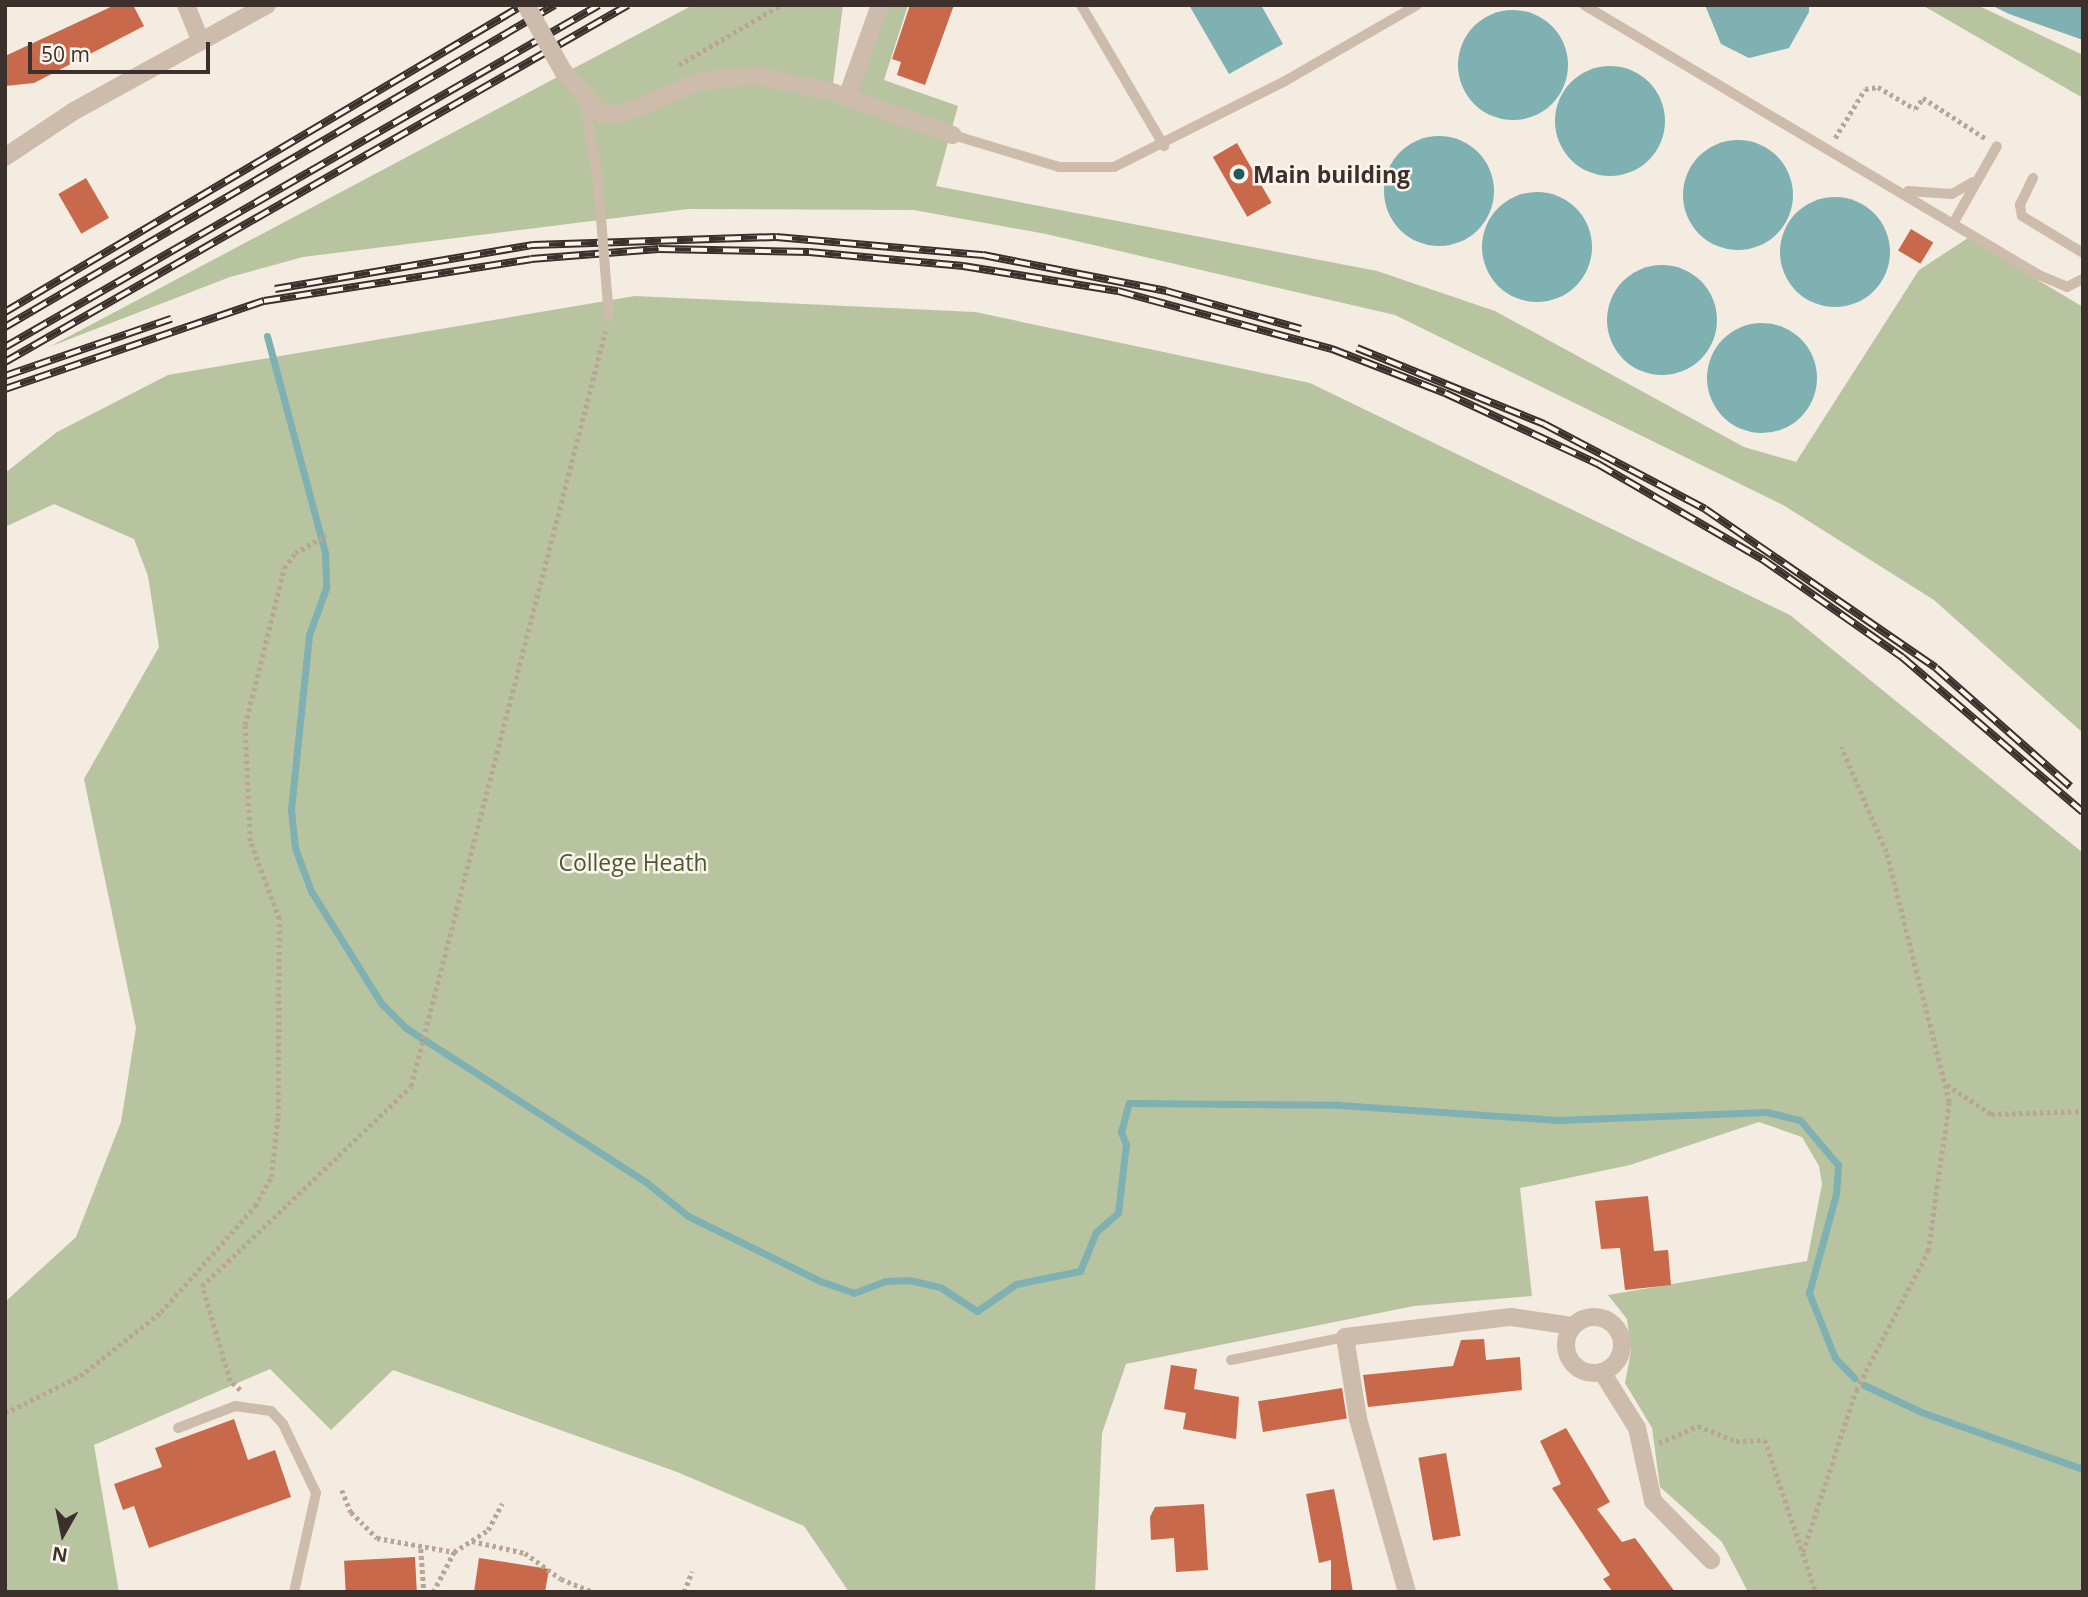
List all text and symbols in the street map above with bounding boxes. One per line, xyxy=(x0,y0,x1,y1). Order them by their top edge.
scale bar xyxy=(32,28,214,72)
text: 50 m xyxy=(41,40,90,68)
place label: Main building xyxy=(1253,160,1410,188)
marker: Main building xyxy=(1231,166,1247,182)
park label: College Heath xyxy=(558,848,708,876)
north arrow xyxy=(28,1499,98,1569)
text: N xyxy=(50,1541,69,1569)

